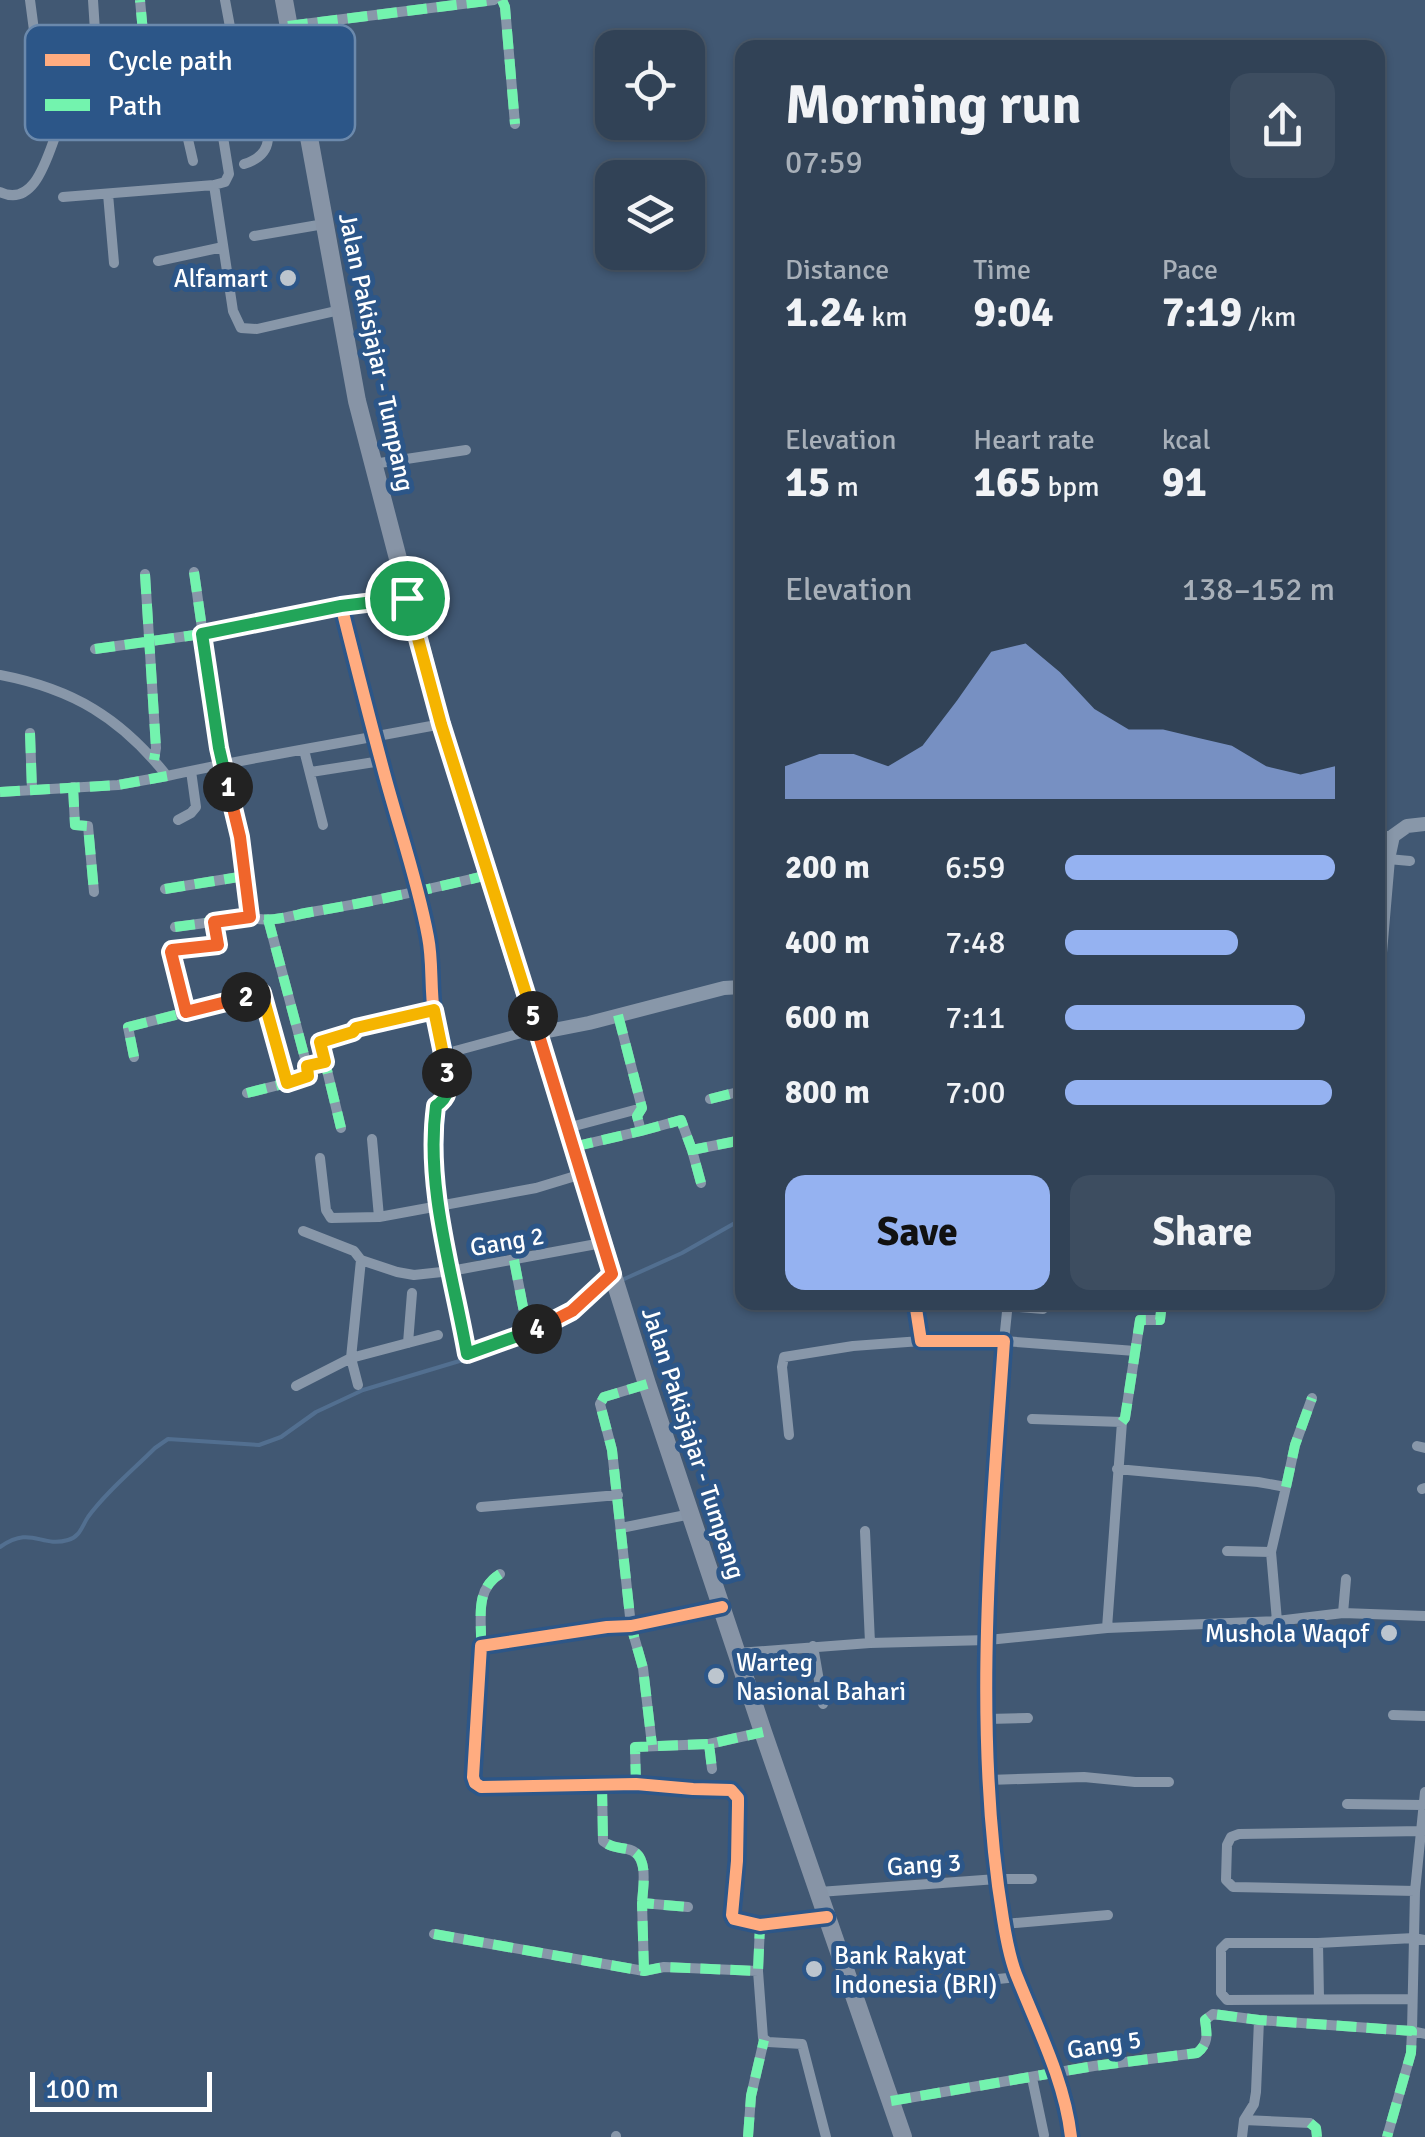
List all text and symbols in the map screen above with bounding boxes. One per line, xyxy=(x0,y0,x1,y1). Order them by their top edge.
legend xyxy=(25,25,355,140)
map controls xyxy=(595,30,705,270)
button: locate xyxy=(595,30,705,140)
text: Cycle path xyxy=(108,44,233,78)
text: Morning run xyxy=(785,71,1082,139)
button: share xyxy=(1230,73,1335,178)
text: Path xyxy=(108,89,162,123)
text: 07:59 xyxy=(785,143,863,182)
button: layers xyxy=(595,160,705,270)
street label: Jalan Pakisjajar - Tumpang xyxy=(332,210,421,494)
text: Distance xyxy=(785,253,889,287)
text: Time xyxy=(973,253,1031,287)
text: Pace xyxy=(1162,253,1218,287)
place label: Alfamart xyxy=(174,263,268,294)
marker: Alfamart xyxy=(277,267,299,289)
text: 1.24 xyxy=(785,287,865,338)
text: 9:04 xyxy=(973,287,1054,338)
text: 7:19 xyxy=(1162,287,1242,338)
text: km xyxy=(865,300,908,334)
text: /km xyxy=(1242,300,1296,334)
text: Elevation xyxy=(785,423,897,457)
text: Heart rate xyxy=(973,423,1095,457)
text: kcal xyxy=(1162,423,1211,457)
text: 15 xyxy=(785,457,830,508)
text: 165 xyxy=(973,457,1041,508)
text: 91 xyxy=(1162,457,1207,508)
text: m xyxy=(830,470,859,504)
text: bpm xyxy=(1041,470,1099,504)
pin xyxy=(365,556,450,641)
text: Elevation xyxy=(785,570,912,609)
text: 138–152 m xyxy=(1182,570,1335,609)
icon: arrive xyxy=(380,571,435,626)
pin: 1 xyxy=(203,762,253,812)
text: 1 xyxy=(220,770,236,804)
text: 200 m xyxy=(785,848,870,887)
text: 6:59 xyxy=(945,848,1005,887)
text: 400 m xyxy=(785,923,870,962)
text: 7:48 xyxy=(945,923,1005,962)
pin: 2 xyxy=(221,972,271,1022)
text: 2 xyxy=(238,980,254,1014)
pin: 5 xyxy=(508,991,558,1041)
text: 600 m xyxy=(785,998,870,1037)
text: 7:11 xyxy=(945,998,1005,1037)
text: 5 xyxy=(525,999,541,1033)
pin: 3 xyxy=(422,1048,472,1098)
text: 3 xyxy=(439,1056,455,1090)
text: 800 m xyxy=(785,1073,870,1112)
text: 7:00 xyxy=(945,1073,1005,1112)
button: Save xyxy=(785,1175,1050,1290)
button: Share xyxy=(1070,1175,1335,1290)
street label: Gang 2 xyxy=(468,1220,547,1263)
street label: Jalan Pakisjajar - Tumpang xyxy=(635,1303,752,1583)
pin: 4 xyxy=(512,1304,562,1354)
text: 4 xyxy=(529,1312,545,1346)
place label: Mushola Waqof xyxy=(1205,1618,1371,1649)
marker: Mushola Waqof xyxy=(1378,1622,1400,1644)
place label: Warteg Nasional Bahari xyxy=(736,1647,906,1707)
marker: Warteg Nasional Bahari xyxy=(705,1665,727,1687)
street label: Gang 3 xyxy=(886,1846,962,1883)
place label: Bank Rakyat Indonesia (BRI) xyxy=(834,1940,997,2000)
marker: Bank Rakyat Indonesia (BRI) xyxy=(803,1958,825,1980)
street label: Gang 5 xyxy=(1065,2023,1143,2066)
scale bar xyxy=(30,2067,212,2112)
text: 100 m xyxy=(45,2072,119,2106)

